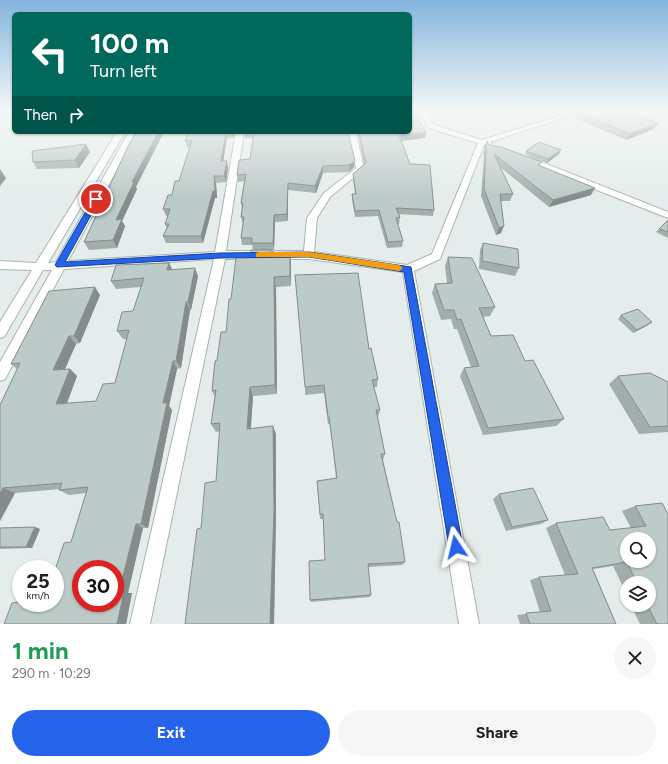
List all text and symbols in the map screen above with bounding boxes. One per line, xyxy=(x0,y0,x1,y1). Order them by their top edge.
text: 100 m xyxy=(90,26,169,60)
icon: left xyxy=(24,28,76,80)
text: Turn left xyxy=(90,60,157,82)
icon: right xyxy=(65,104,87,126)
text: Then xyxy=(24,106,57,124)
pin xyxy=(79,182,113,216)
icon: arrive xyxy=(85,188,107,210)
position arrow xyxy=(435,526,477,568)
map controls xyxy=(620,532,656,612)
button: search xyxy=(620,532,656,568)
speed limit sign: 30 xyxy=(72,560,124,612)
text: 25 xyxy=(26,569,50,593)
button: layers xyxy=(620,576,656,612)
text: km/h xyxy=(27,589,49,602)
text: 1 min xyxy=(12,636,69,665)
button: close xyxy=(614,637,656,679)
text: 290 m · 10:29 xyxy=(12,666,91,681)
button: Exit xyxy=(12,710,330,756)
button: Share xyxy=(338,710,656,756)

